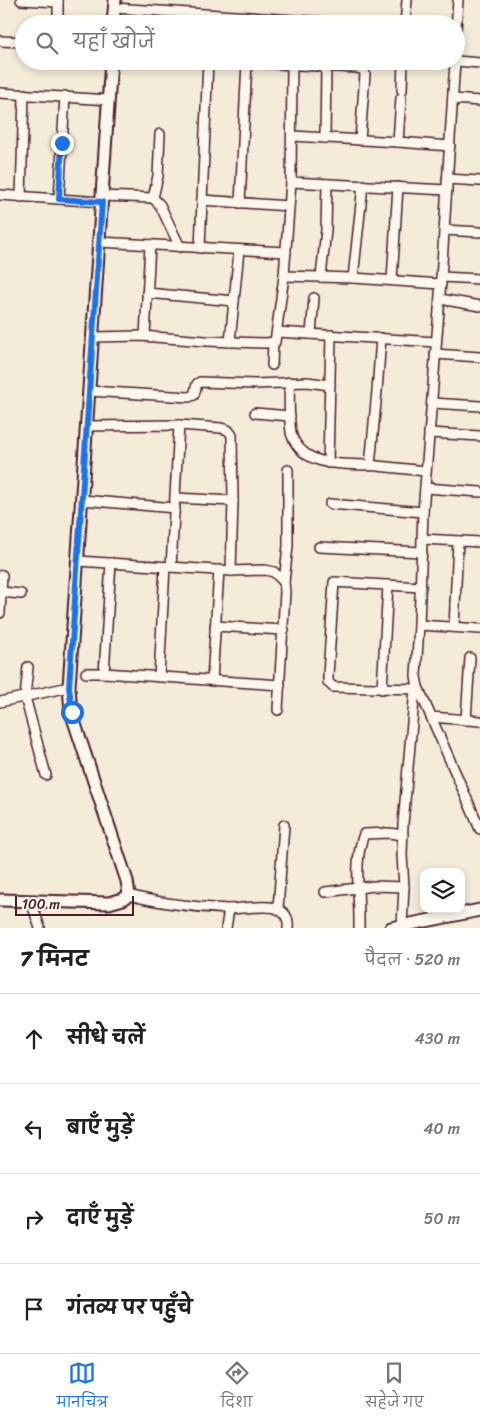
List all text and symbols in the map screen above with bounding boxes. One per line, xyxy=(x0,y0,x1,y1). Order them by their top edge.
search box xyxy=(15,15,465,70)
text: यहाँ खोजें xyxy=(73,25,155,58)
icon: search xyxy=(33,29,61,57)
route end xyxy=(51,132,74,155)
route start xyxy=(61,701,84,724)
map controls xyxy=(420,868,465,913)
button: layers xyxy=(420,868,465,913)
text: 100 m xyxy=(22,892,60,917)
scale bar xyxy=(15,893,134,916)
text: 7 मिनट xyxy=(20,940,88,978)
text: पैदल · 520 m xyxy=(365,945,460,974)
text: सीधे चलें xyxy=(67,1021,145,1054)
text: 430 m xyxy=(415,1024,460,1053)
icon: ahead xyxy=(20,1025,48,1053)
text: बाएँ मुड़ें xyxy=(67,1111,134,1144)
text: 40 m xyxy=(423,1114,460,1143)
icon: left xyxy=(20,1115,48,1143)
text: दाएँ मुड़ें xyxy=(67,1201,133,1234)
text: 50 m xyxy=(424,1204,460,1233)
icon: right xyxy=(20,1205,48,1233)
text: गंतव्य पर पहुँचे xyxy=(67,1291,192,1324)
icon: arrive xyxy=(20,1295,48,1323)
tab: मानचित्र xyxy=(56,1359,108,1418)
tab: दिशा xyxy=(221,1359,252,1418)
tab: सहेजे गए xyxy=(365,1359,424,1418)

